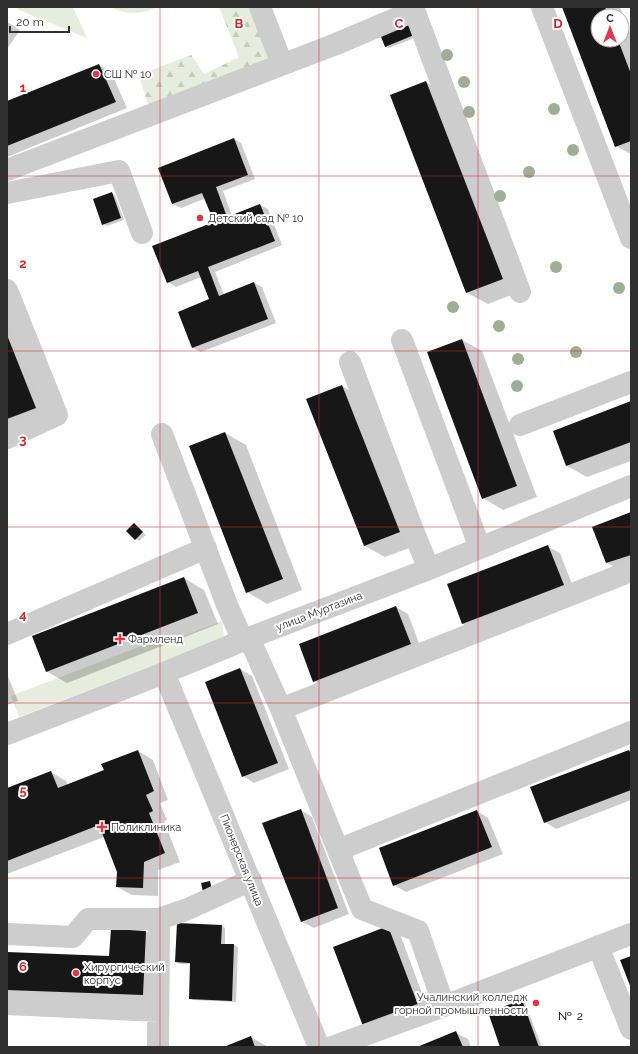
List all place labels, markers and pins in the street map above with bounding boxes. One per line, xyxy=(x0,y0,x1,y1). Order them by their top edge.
place label: СШ № 10 xyxy=(104,68,152,81)
marker: СШ № 10 xyxy=(91,69,101,79)
place label: Детский сад № 10 xyxy=(208,212,304,225)
marker: Детский сад № 10 xyxy=(195,213,205,223)
place label: Фармленд xyxy=(128,633,183,646)
marker: Фармленд xyxy=(115,634,125,644)
marker: Поликлиника xyxy=(96,821,108,833)
place label: Поликлиника xyxy=(111,821,181,834)
place label: Хирургический корпус xyxy=(84,961,165,987)
marker: Хирургический корпус xyxy=(71,968,81,978)
place label: Учалинский колледж горной промышленности xyxy=(394,991,528,1017)
marker: Учалинский колледж горной промышленности xyxy=(531,998,541,1008)

